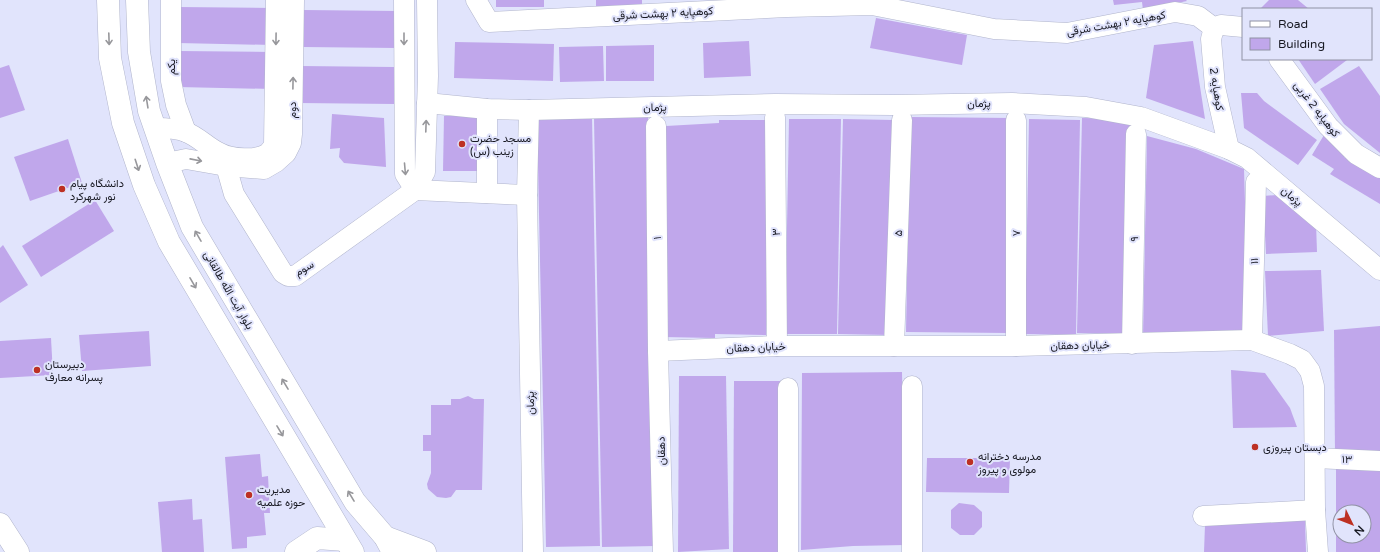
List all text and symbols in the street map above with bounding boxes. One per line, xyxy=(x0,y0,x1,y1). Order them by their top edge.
street label: کوهپایه ۲ بهشت شرقی xyxy=(613,4,714,24)
street label: کوهپایه ۲ بهشت شرقی xyxy=(1066,8,1167,40)
legend xyxy=(1242,8,1372,60)
text: Road xyxy=(1278,17,1308,31)
one-way arrow xyxy=(106,32,113,45)
one-way arrow xyxy=(272,32,280,45)
one-way arrow xyxy=(400,32,408,45)
text: Building xyxy=(1278,37,1325,51)
street label: یکم xyxy=(165,59,179,75)
street label: کوهپایه 2 xyxy=(1206,67,1226,112)
one-way arrow xyxy=(289,77,296,90)
street label: کوهپایه 2 غربی xyxy=(1290,79,1342,140)
one-way arrow xyxy=(143,95,151,108)
street label: پژمان xyxy=(967,97,991,111)
street label: پژمان xyxy=(643,101,667,115)
street label: دوم xyxy=(286,102,300,118)
one-way arrow xyxy=(422,120,430,133)
place label: مسجد حضرت زینب (س) xyxy=(470,132,531,158)
marker: مسجد حضرت زینب (س) xyxy=(457,139,467,149)
one-way arrow xyxy=(189,156,202,164)
one-way arrow xyxy=(134,159,141,172)
one-way arrow xyxy=(402,162,409,175)
place label: دانشگاه پیام نور شهرکرد xyxy=(70,177,124,203)
marker: دانشگاه پیام نور شهرکرد xyxy=(57,184,67,194)
street label: پژمان xyxy=(1278,184,1305,210)
street label: ۳ xyxy=(770,228,783,236)
street label: ۷ xyxy=(1010,229,1023,236)
one-way arrow xyxy=(193,230,201,242)
street label: ۵ xyxy=(892,230,905,236)
street label: ۱ xyxy=(651,236,664,240)
street label: ۹ xyxy=(1128,236,1141,242)
street label: بلوار آیت الله طالقانی xyxy=(201,249,256,332)
street label: سوم xyxy=(292,258,317,280)
street label: ۱۱ xyxy=(1248,258,1261,264)
one-way arrow xyxy=(189,276,197,288)
street label: خیابان دهقان xyxy=(1050,338,1110,353)
street label: خیابان دهقان xyxy=(726,340,786,355)
place label: دبیرستان پسرانه معارف xyxy=(45,358,103,385)
marker: دبیرستان پسرانه معارف xyxy=(32,365,42,375)
one-way arrow xyxy=(281,379,289,390)
street label: پژمان xyxy=(524,391,538,415)
one-way arrow xyxy=(277,425,285,437)
street label: دهقان xyxy=(655,437,668,465)
place label: دبستان پیروزی xyxy=(1263,441,1327,455)
marker: دبستان پیروزی xyxy=(1250,442,1260,452)
place label: مدرسه دخترانه مولوی و پیروز xyxy=(977,450,1041,477)
street label: ۱۳ xyxy=(1341,453,1353,466)
marker: مدرسه دخترانه مولوی و پیروز xyxy=(965,457,975,467)
place label: مدیریت حوزه علمیه xyxy=(257,483,305,509)
marker: مدیریت حوزه علمیه xyxy=(244,490,254,500)
one-way arrow xyxy=(347,490,355,502)
north arrow xyxy=(1332,504,1372,544)
text: N xyxy=(1351,523,1367,538)

